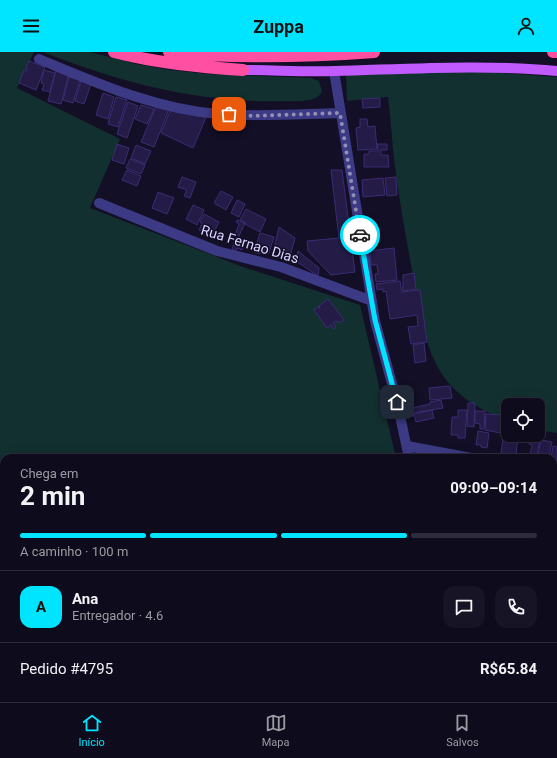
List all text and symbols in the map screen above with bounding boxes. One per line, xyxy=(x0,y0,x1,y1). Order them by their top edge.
icon: menu xyxy=(20,15,42,37)
icon: person xyxy=(515,15,537,37)
text: Zuppa xyxy=(253,16,304,37)
pin xyxy=(212,97,246,131)
icon: bag xyxy=(218,103,240,125)
courier xyxy=(340,215,380,255)
street label: Rua Fernao Dias xyxy=(199,222,301,266)
icon: car xyxy=(349,224,371,246)
pin xyxy=(380,385,414,419)
icon: home xyxy=(386,391,408,413)
map controls xyxy=(501,398,545,442)
button: locate xyxy=(501,398,545,442)
text: Chega em xyxy=(20,466,78,481)
text: 09:09–09:14 xyxy=(450,479,537,497)
text: 2 min xyxy=(20,481,85,511)
text: A caminho · 100 m xyxy=(20,544,128,559)
button: chat xyxy=(443,586,485,628)
button: phone xyxy=(495,586,537,628)
text: Ana xyxy=(72,590,98,608)
text: A xyxy=(36,598,46,616)
text: Entregador · 4.6 xyxy=(72,608,163,623)
text: Pedido #4795 xyxy=(20,660,113,678)
text: R$65.84 xyxy=(480,660,537,678)
tab: Início xyxy=(78,712,105,749)
tab: Mapa xyxy=(262,712,289,749)
tab: Salvos xyxy=(446,712,479,749)

